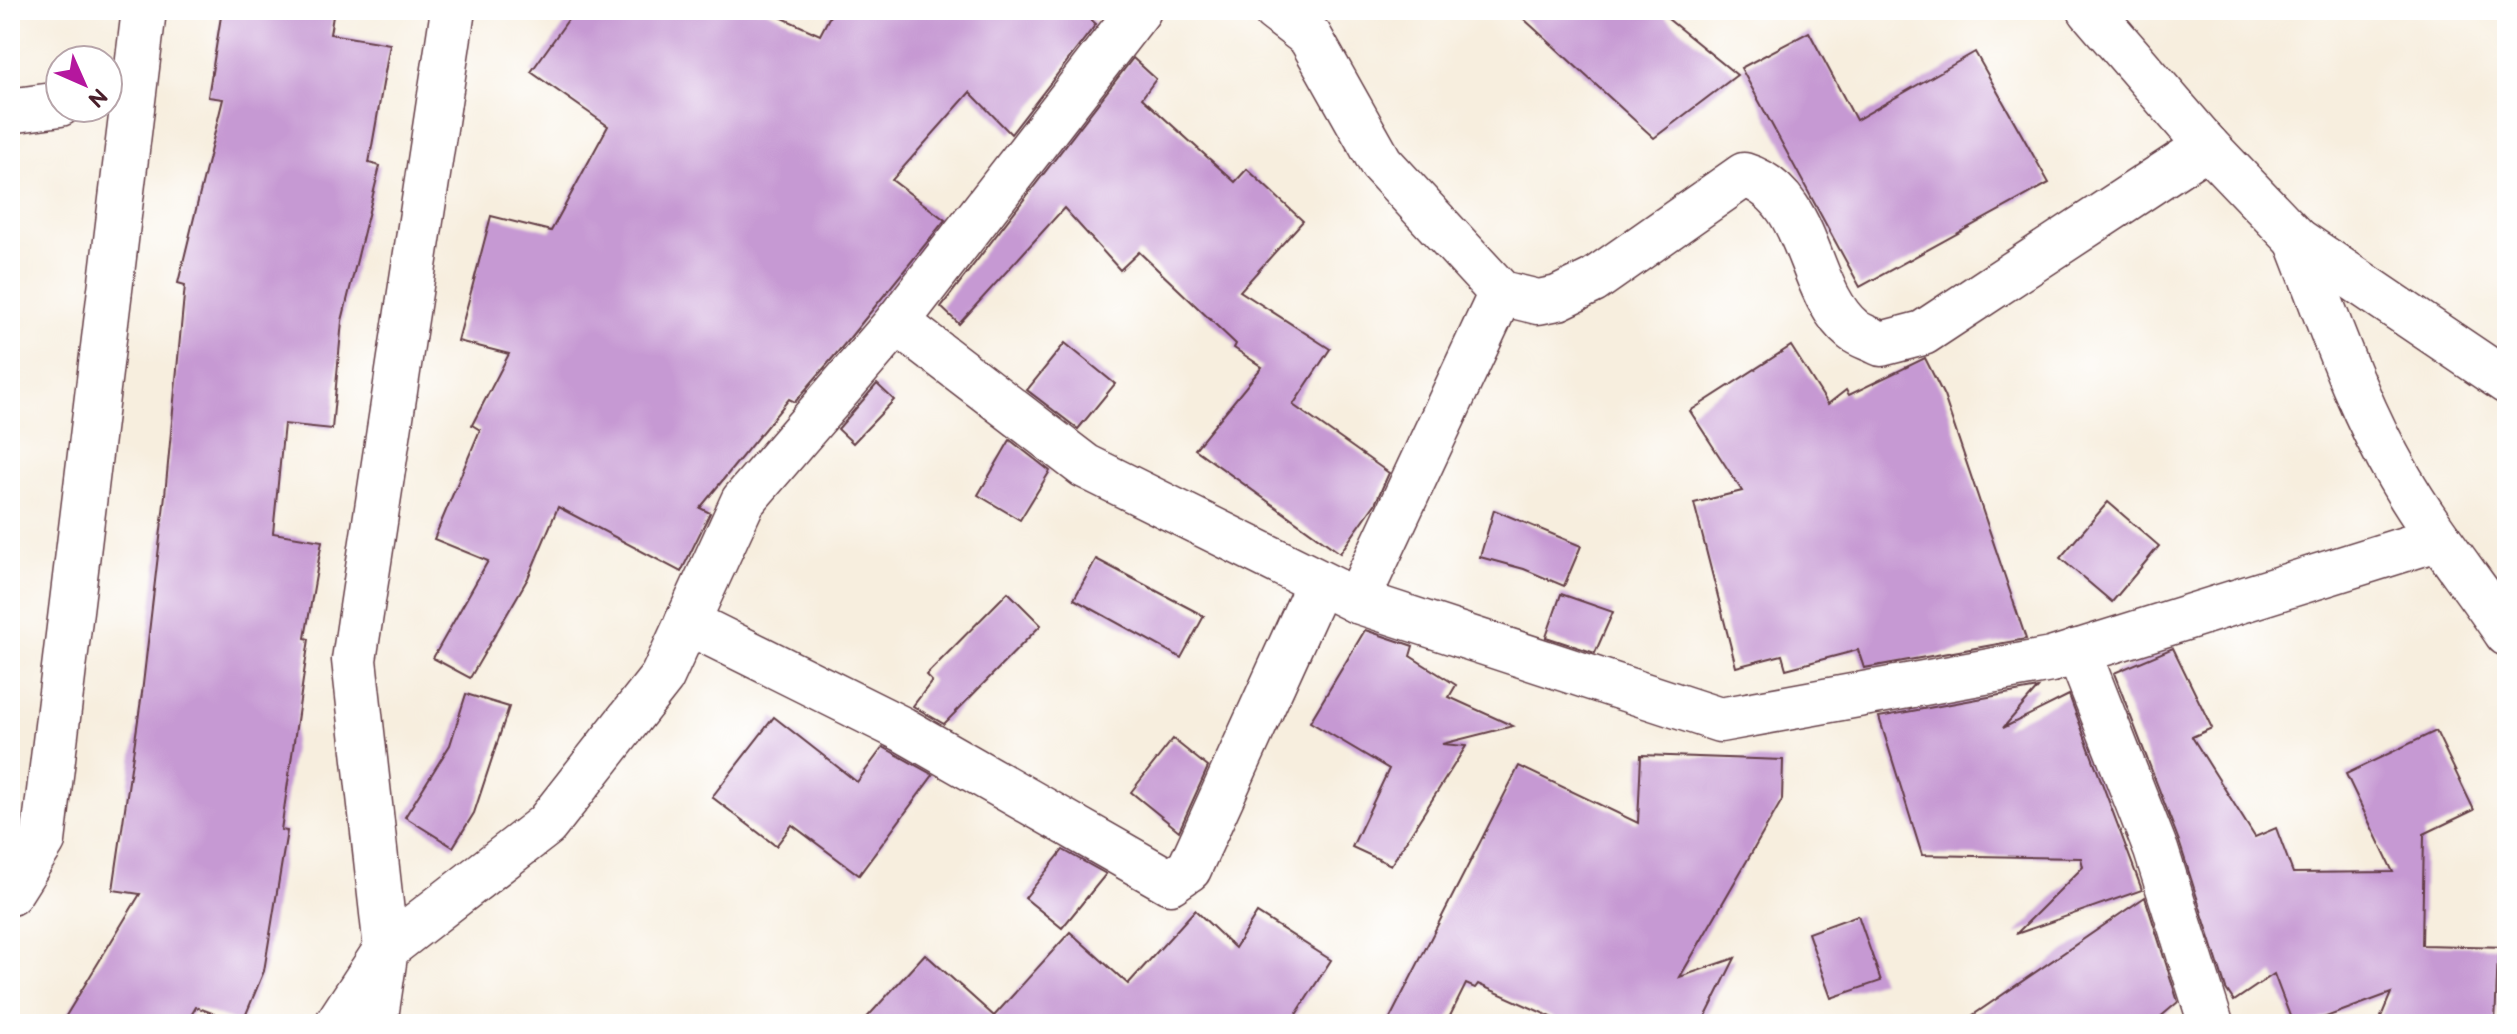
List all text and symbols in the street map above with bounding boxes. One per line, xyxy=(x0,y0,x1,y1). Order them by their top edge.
north arrow xyxy=(44,44,124,124)
text: N xyxy=(82,82,112,112)

